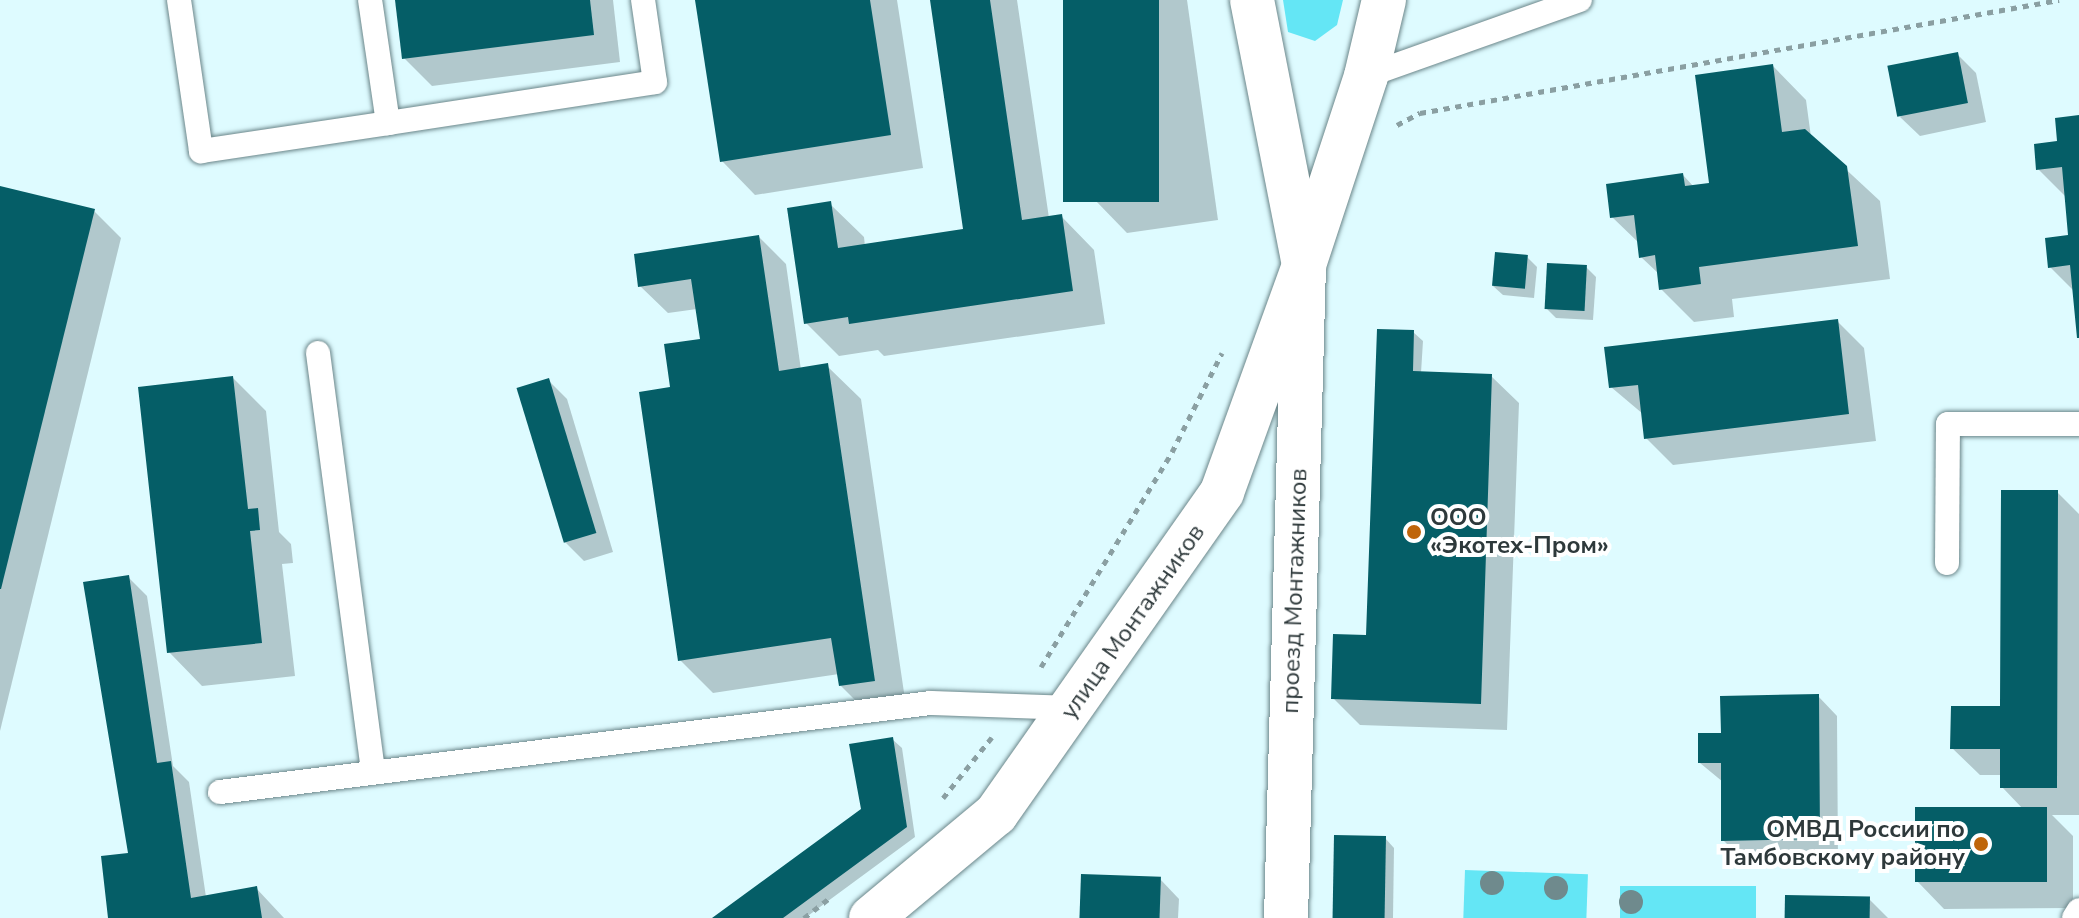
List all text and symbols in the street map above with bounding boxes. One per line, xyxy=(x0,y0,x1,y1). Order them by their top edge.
street label: проезд Монтажников xyxy=(1276,468,1314,714)
place label: ООО «Экотех-Пром» xyxy=(1430,504,1609,560)
street label: улица Монтажников xyxy=(1055,519,1211,725)
marker: ООО «Экотех-Пром» xyxy=(1405,523,1423,541)
place label: ОМВД России по Тамбовскому району xyxy=(1721,816,1965,872)
marker: ОМВД России по Тамбовскому району xyxy=(1972,835,1990,853)

